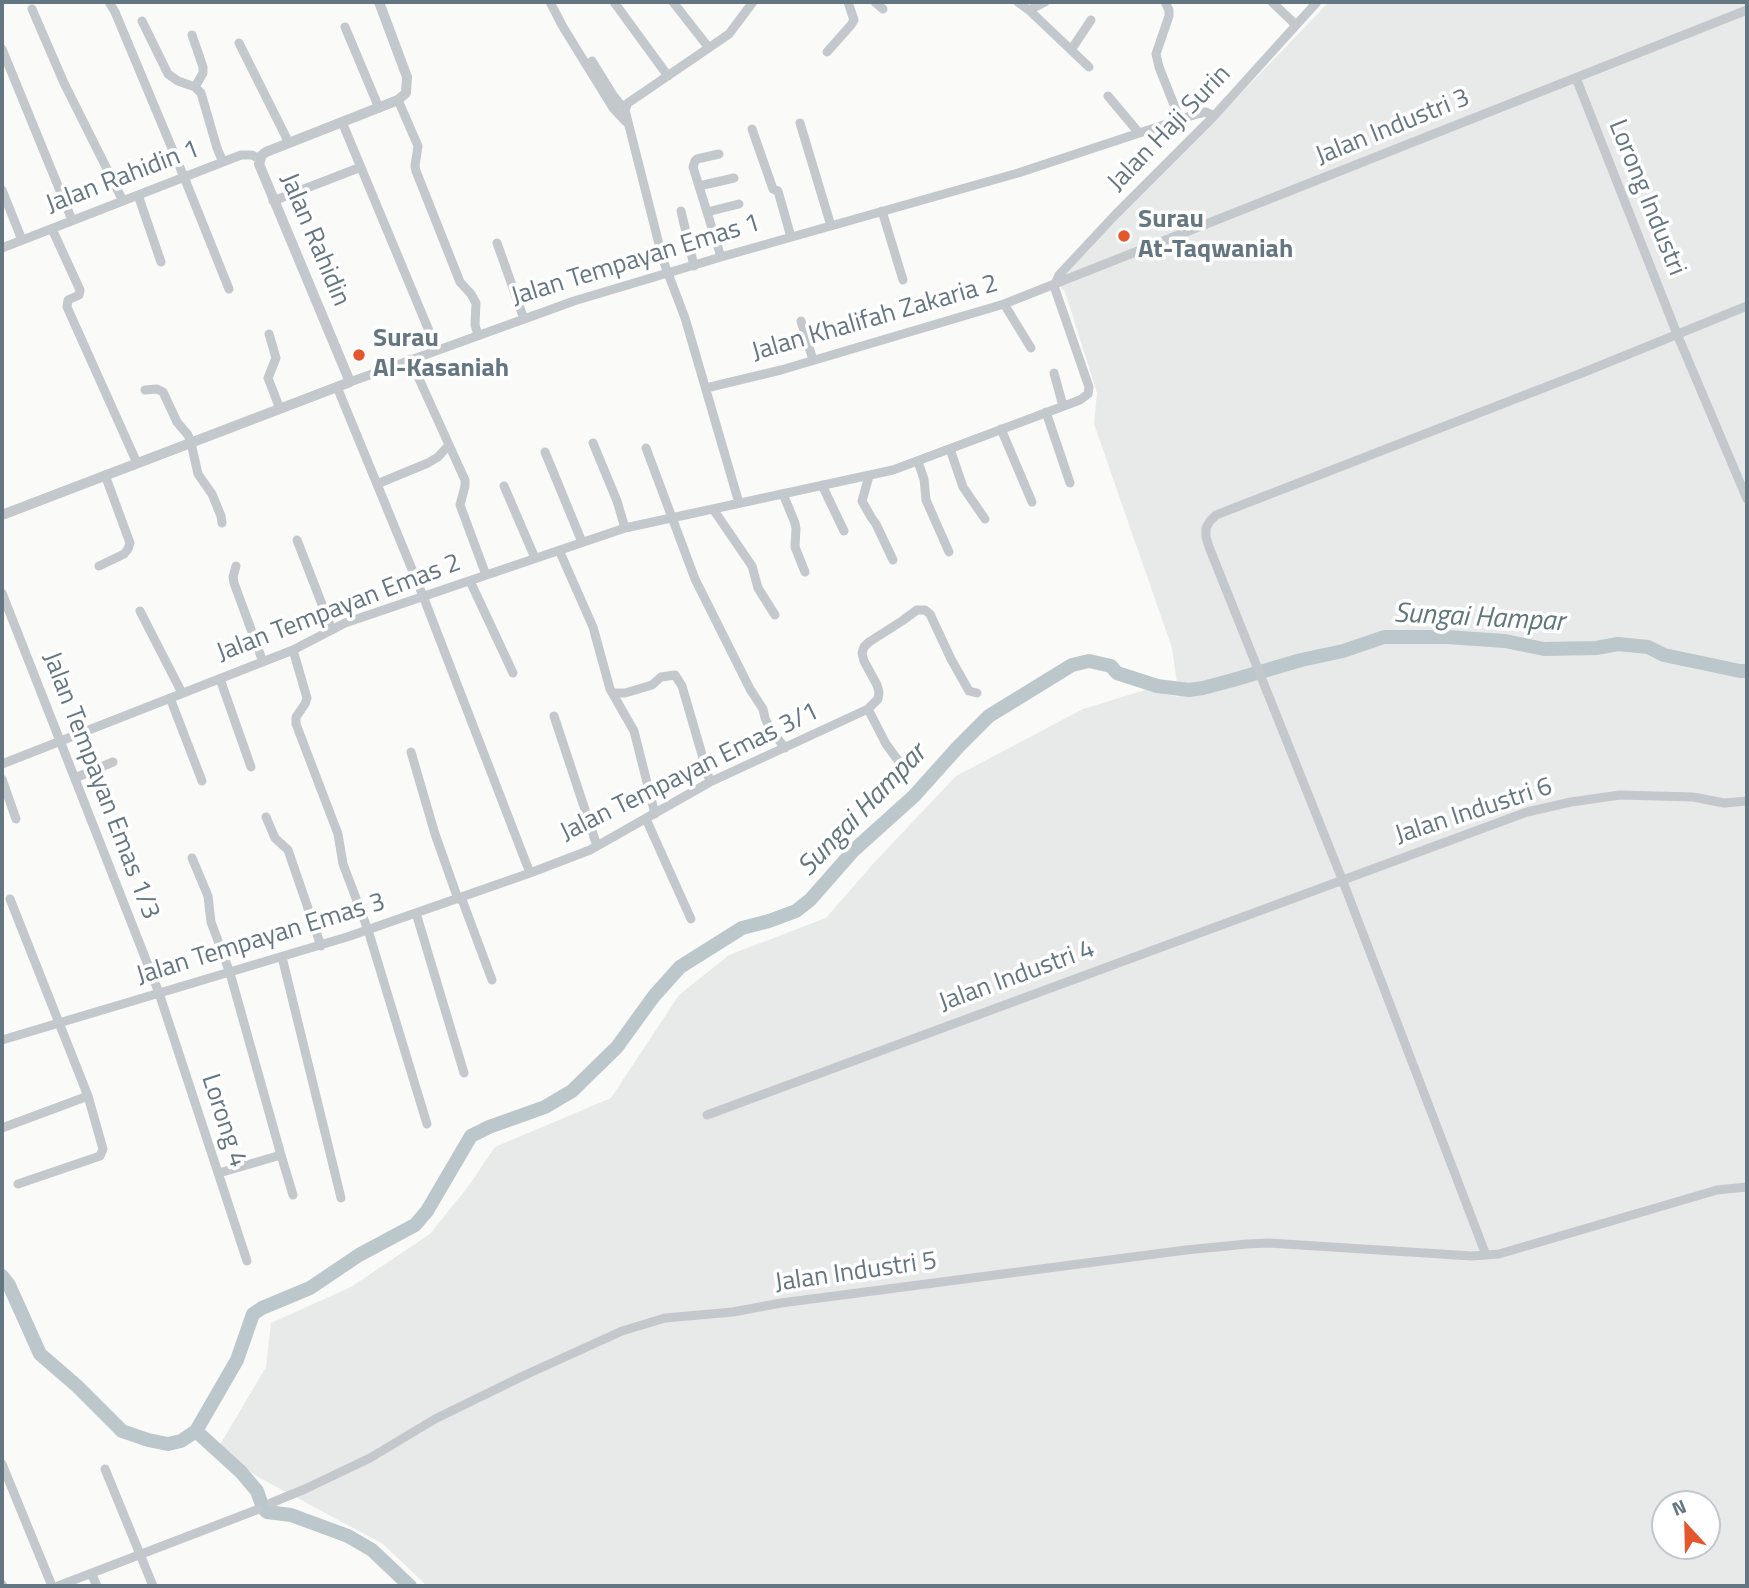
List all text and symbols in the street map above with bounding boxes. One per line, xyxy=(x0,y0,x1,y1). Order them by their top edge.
street label: Jalan Haji Surin xyxy=(1102,59,1238,199)
street label: Jalan Industri 3 xyxy=(1311,83,1475,173)
street label: Lorong Industri xyxy=(1601,115,1691,281)
street label: Jalan Rahidin 1 xyxy=(42,134,204,222)
street label: Jalan Rahidin xyxy=(272,169,356,311)
place label: Surau At-Taqwaniah xyxy=(1138,205,1293,266)
street label: Jalan Tempayan Emas 1 xyxy=(508,208,764,314)
marker: Surau At-Taqwaniah xyxy=(1116,228,1132,244)
street label: Jalan Khalifah Zakaria 2 xyxy=(748,269,1002,369)
place label: Surau Al-Kasaniah xyxy=(373,324,509,386)
marker: Surau Al-Kasaniah xyxy=(351,347,367,363)
street label: Jalan Tempayan Emas 2 xyxy=(213,548,465,670)
water label: Sungai Hampar xyxy=(1393,598,1565,640)
street label: Jalan Tempayan Emas 1/3 xyxy=(35,648,165,924)
street label: Jalan Tempayan Emas 3/1 xyxy=(556,697,824,849)
water label: Sungai Hampar xyxy=(792,738,934,884)
street label: Jalan Industri 6 xyxy=(1391,772,1557,852)
street label: Jalan Tempayan Emas 3 xyxy=(133,887,389,993)
street label: Jalan Industri 4 xyxy=(935,934,1099,1020)
street label: Lorong 4 xyxy=(193,1070,253,1172)
street label: Jalan Industri 5 xyxy=(773,1246,939,1300)
north arrow xyxy=(1651,1490,1721,1560)
text: N xyxy=(1667,1491,1690,1523)

